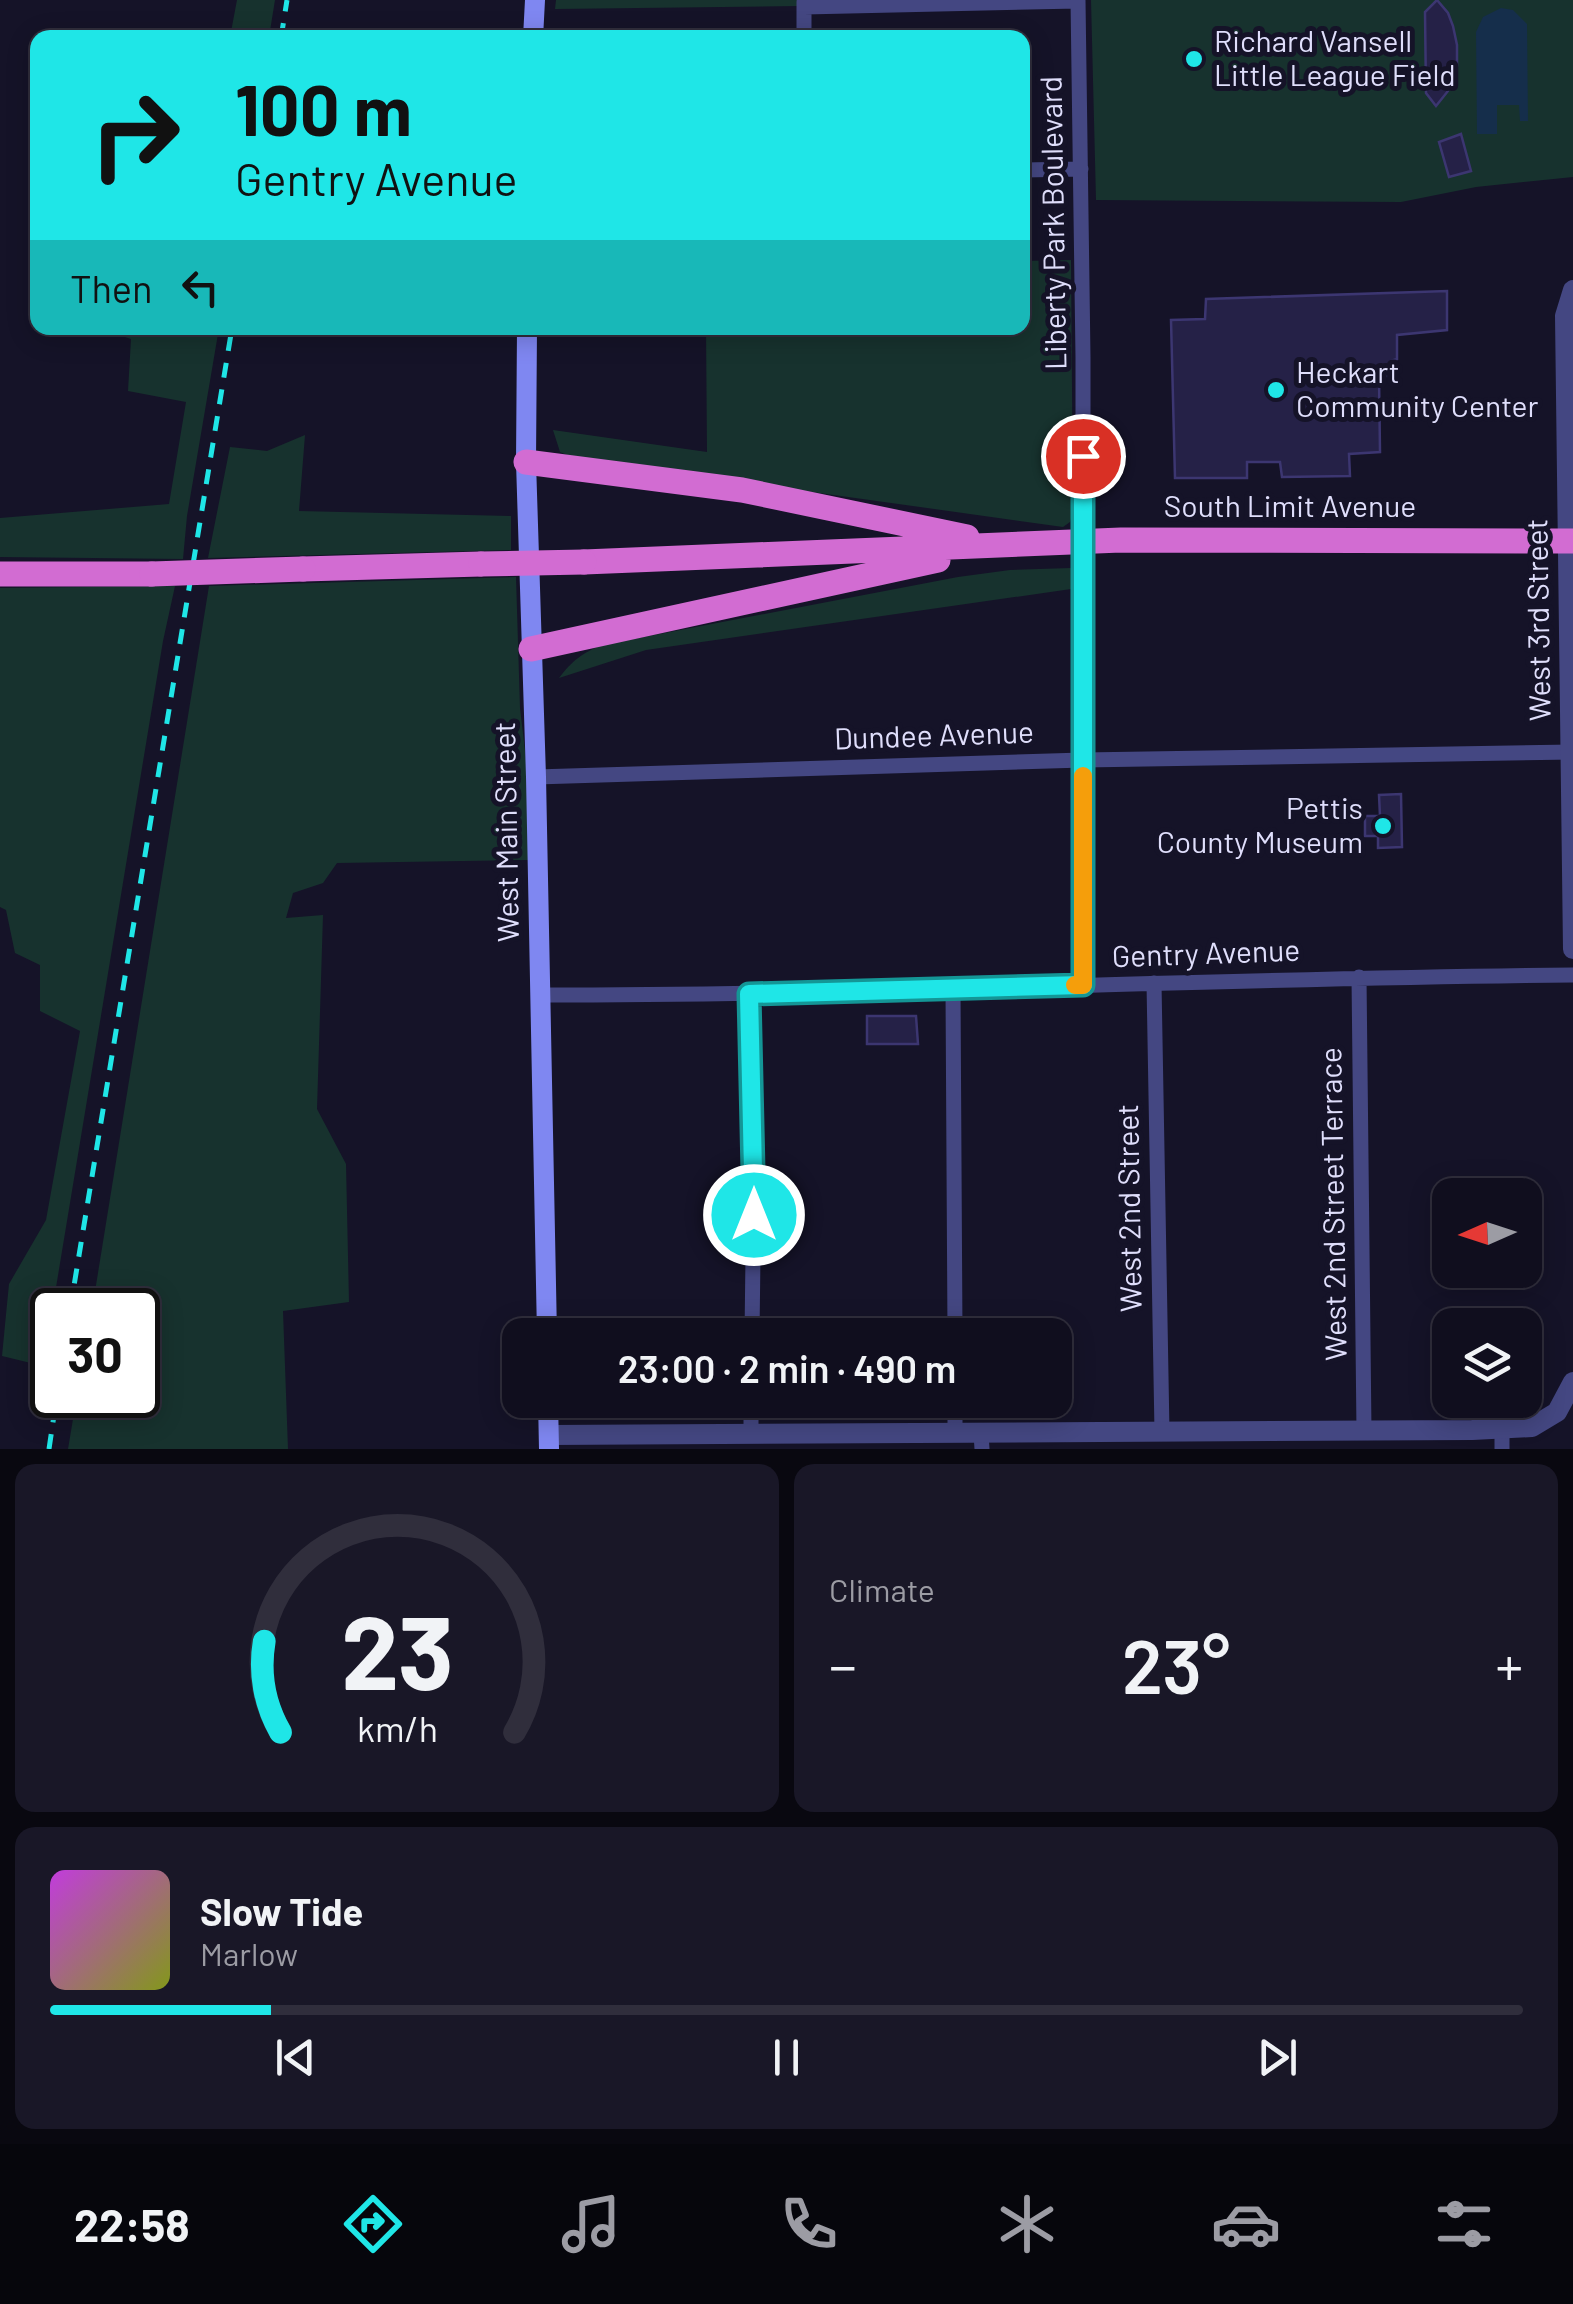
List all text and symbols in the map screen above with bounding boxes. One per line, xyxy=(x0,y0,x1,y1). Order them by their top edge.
place label: Richard Vansell Little League Field xyxy=(1214,22,1456,92)
marker: Richard Vansell Little League Field xyxy=(1183,48,1205,70)
text: 100 m xyxy=(235,66,412,150)
icon: right xyxy=(70,70,200,200)
street label: Liberty Park Boulevard xyxy=(1031,76,1073,370)
text: Gentry Avenue xyxy=(235,151,518,205)
icon: left xyxy=(173,260,228,315)
text: Then xyxy=(70,265,153,311)
place label: Heckart Community Center xyxy=(1296,353,1539,423)
marker: Heckart Community Center xyxy=(1265,379,1287,401)
pin xyxy=(1041,414,1126,499)
icon: arrive xyxy=(1056,429,1111,484)
street label: South Limit Avenue xyxy=(1164,487,1416,523)
street label: West 3rd Street xyxy=(1517,519,1557,722)
street label: Dundee Avenue xyxy=(833,713,1034,755)
street label: West Main Street xyxy=(485,722,525,943)
place label: Pettis County Museum xyxy=(1157,789,1363,859)
marker: Pettis County Museum xyxy=(1372,815,1394,837)
street label: Gentry Avenue xyxy=(1111,931,1301,973)
street label: West 2nd Street Terrace xyxy=(1311,1047,1353,1361)
street label: West 2nd Street xyxy=(1108,1104,1148,1312)
position arrow xyxy=(702,1163,806,1267)
north arrow xyxy=(1432,1178,1542,1288)
map controls xyxy=(1432,1178,1542,1418)
speed limit sign: 30 xyxy=(30,1288,160,1418)
button: layers xyxy=(1432,1308,1542,1418)
text: 23:00 · 2 min · 490 m xyxy=(618,1345,956,1391)
text: Climate xyxy=(829,1570,935,1608)
text: 23 xyxy=(341,1586,453,1711)
text: 23° xyxy=(1122,1619,1230,1709)
text: − xyxy=(829,1631,857,1697)
text: + xyxy=(1495,1631,1523,1697)
text: km/h xyxy=(357,1706,437,1749)
text: Slow Tide xyxy=(200,1888,363,1934)
text: Marlow xyxy=(200,1934,298,1972)
icon: previous xyxy=(268,2030,323,2085)
icon: pause xyxy=(759,2030,814,2085)
icon: next xyxy=(1250,2030,1305,2085)
icon: directions xyxy=(338,2189,408,2259)
icon: music xyxy=(556,2189,626,2259)
icon: phone xyxy=(774,2189,844,2259)
icon: climate xyxy=(992,2189,1062,2259)
icon: car xyxy=(1211,2189,1281,2259)
icon: filters xyxy=(1429,2189,1499,2259)
text: 22:58 xyxy=(74,2197,190,2251)

